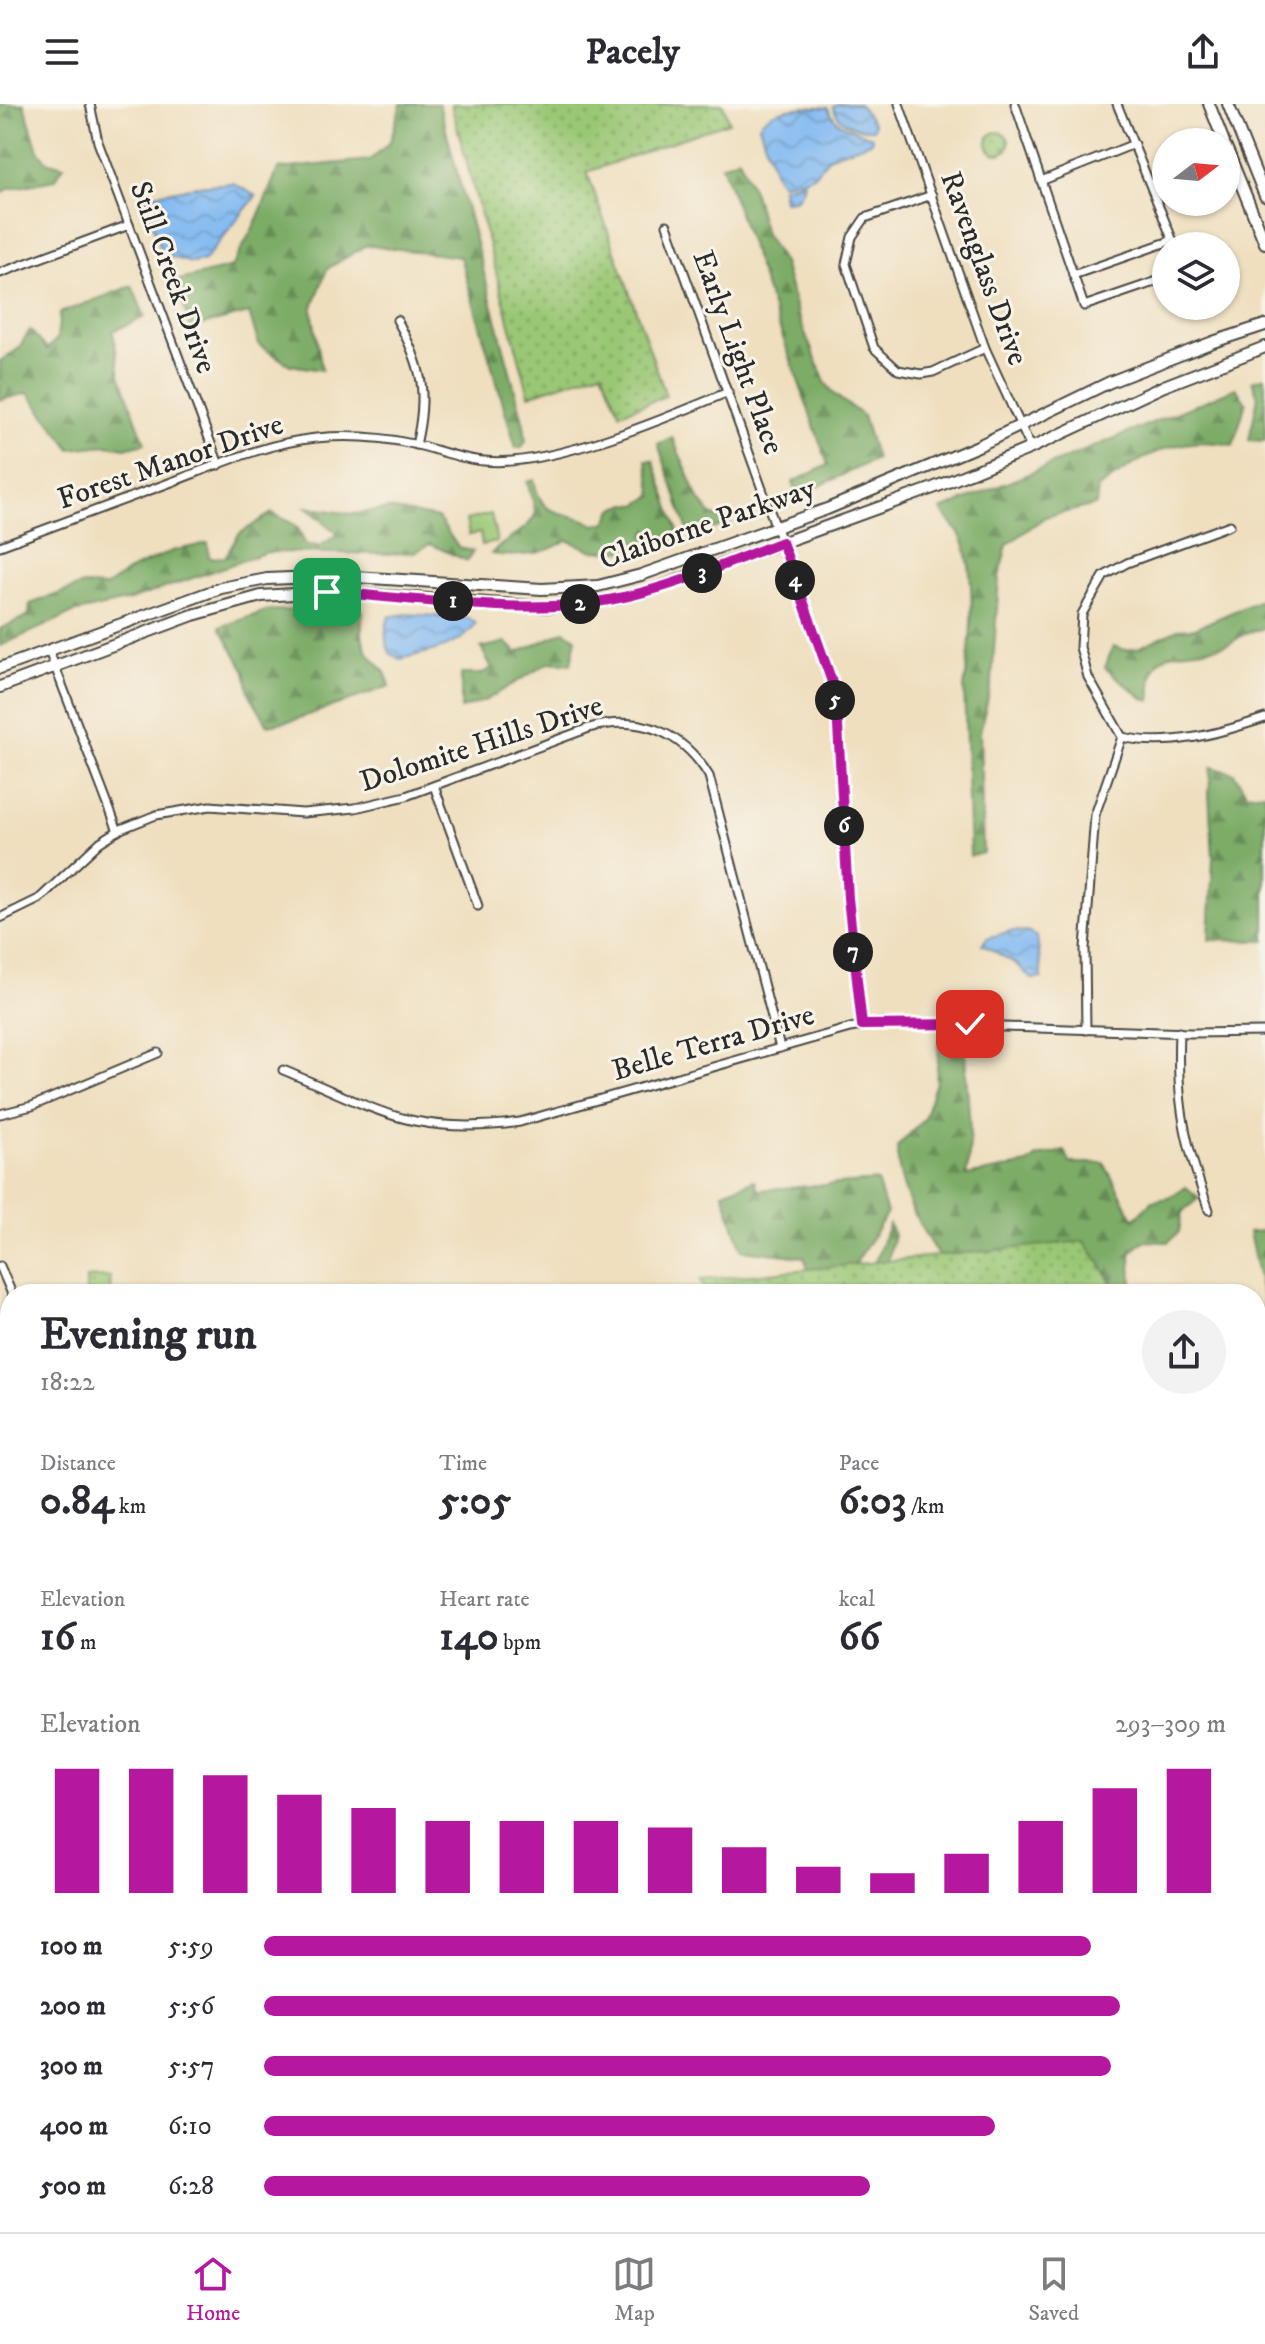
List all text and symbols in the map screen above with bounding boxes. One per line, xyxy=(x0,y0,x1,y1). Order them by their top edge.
icon: menu xyxy=(40,30,84,74)
text: Pacely xyxy=(585,30,680,75)
icon: share xyxy=(1181,30,1225,74)
north arrow xyxy=(1152,128,1240,216)
map controls xyxy=(1152,128,1240,320)
street label: Ravenglass Drive xyxy=(931,167,1036,370)
street label: Still Creek Drive xyxy=(121,177,224,378)
button: layers xyxy=(1152,232,1240,320)
street label: Early Light Place xyxy=(684,246,792,459)
street label: Forest Manor Drive xyxy=(53,406,288,518)
street label: Claiborne Parkway xyxy=(595,470,821,579)
pin: 3 xyxy=(682,553,722,593)
pin xyxy=(293,558,361,626)
text: 3 xyxy=(698,559,706,586)
pin: 4 xyxy=(775,560,815,600)
text: 4 xyxy=(789,566,801,593)
icon: arrive xyxy=(305,570,349,614)
pin: 1 xyxy=(433,581,473,621)
pin: 2 xyxy=(560,584,600,624)
text: 1 xyxy=(449,587,457,614)
text: 2 xyxy=(575,590,585,617)
pin: 5 xyxy=(815,680,855,720)
text: 5 xyxy=(830,686,840,713)
street label: Dolomite Hills Drive xyxy=(355,688,608,801)
pin: 6 xyxy=(824,806,864,846)
text: 6 xyxy=(838,812,850,839)
pin: 7 xyxy=(833,932,873,972)
text: 7 xyxy=(847,938,859,965)
pin xyxy=(936,990,1004,1058)
street label: Belle Terra Drive xyxy=(608,997,819,1090)
icon: check xyxy=(948,1002,992,1046)
text: Evening run xyxy=(40,1308,257,1363)
button: share xyxy=(1142,1310,1226,1394)
text: 18:22 xyxy=(40,1366,95,1399)
text: Distance xyxy=(40,1450,116,1477)
text: Time xyxy=(439,1450,487,1477)
text: Pace xyxy=(839,1450,879,1477)
text: 0.84 xyxy=(40,1477,114,1527)
text: 5:05 xyxy=(439,1477,511,1527)
text: 6:03 xyxy=(839,1477,906,1527)
text: km xyxy=(114,1493,146,1520)
text: /km xyxy=(906,1493,945,1520)
text: Elevation xyxy=(40,1586,125,1613)
text: Heart rate xyxy=(439,1586,530,1613)
text: kcal xyxy=(839,1586,875,1613)
text: 16 xyxy=(40,1613,75,1663)
text: 140 xyxy=(439,1613,499,1663)
text: 66 xyxy=(839,1613,880,1663)
text: m xyxy=(75,1629,97,1656)
text: bpm xyxy=(499,1629,541,1656)
text: Elevation xyxy=(40,1708,141,1741)
text: 293–309 m xyxy=(1115,1708,1226,1741)
text: 100 m xyxy=(40,1930,103,1963)
text: 5:59 xyxy=(168,1930,214,1963)
text: 200 m xyxy=(40,1990,106,2023)
text: 5:56 xyxy=(168,1990,214,2023)
text: 300 m xyxy=(40,2050,103,2083)
text: 5:57 xyxy=(168,2050,214,2083)
text: 400 m xyxy=(40,2110,108,2143)
text: 6:10 xyxy=(168,2110,212,2143)
text: 500 m xyxy=(40,2170,106,2203)
text: 6:28 xyxy=(168,2170,214,2203)
tab: Home xyxy=(186,2252,240,2327)
tab: Map xyxy=(612,2252,656,2327)
tab: Saved xyxy=(1028,2252,1079,2327)

